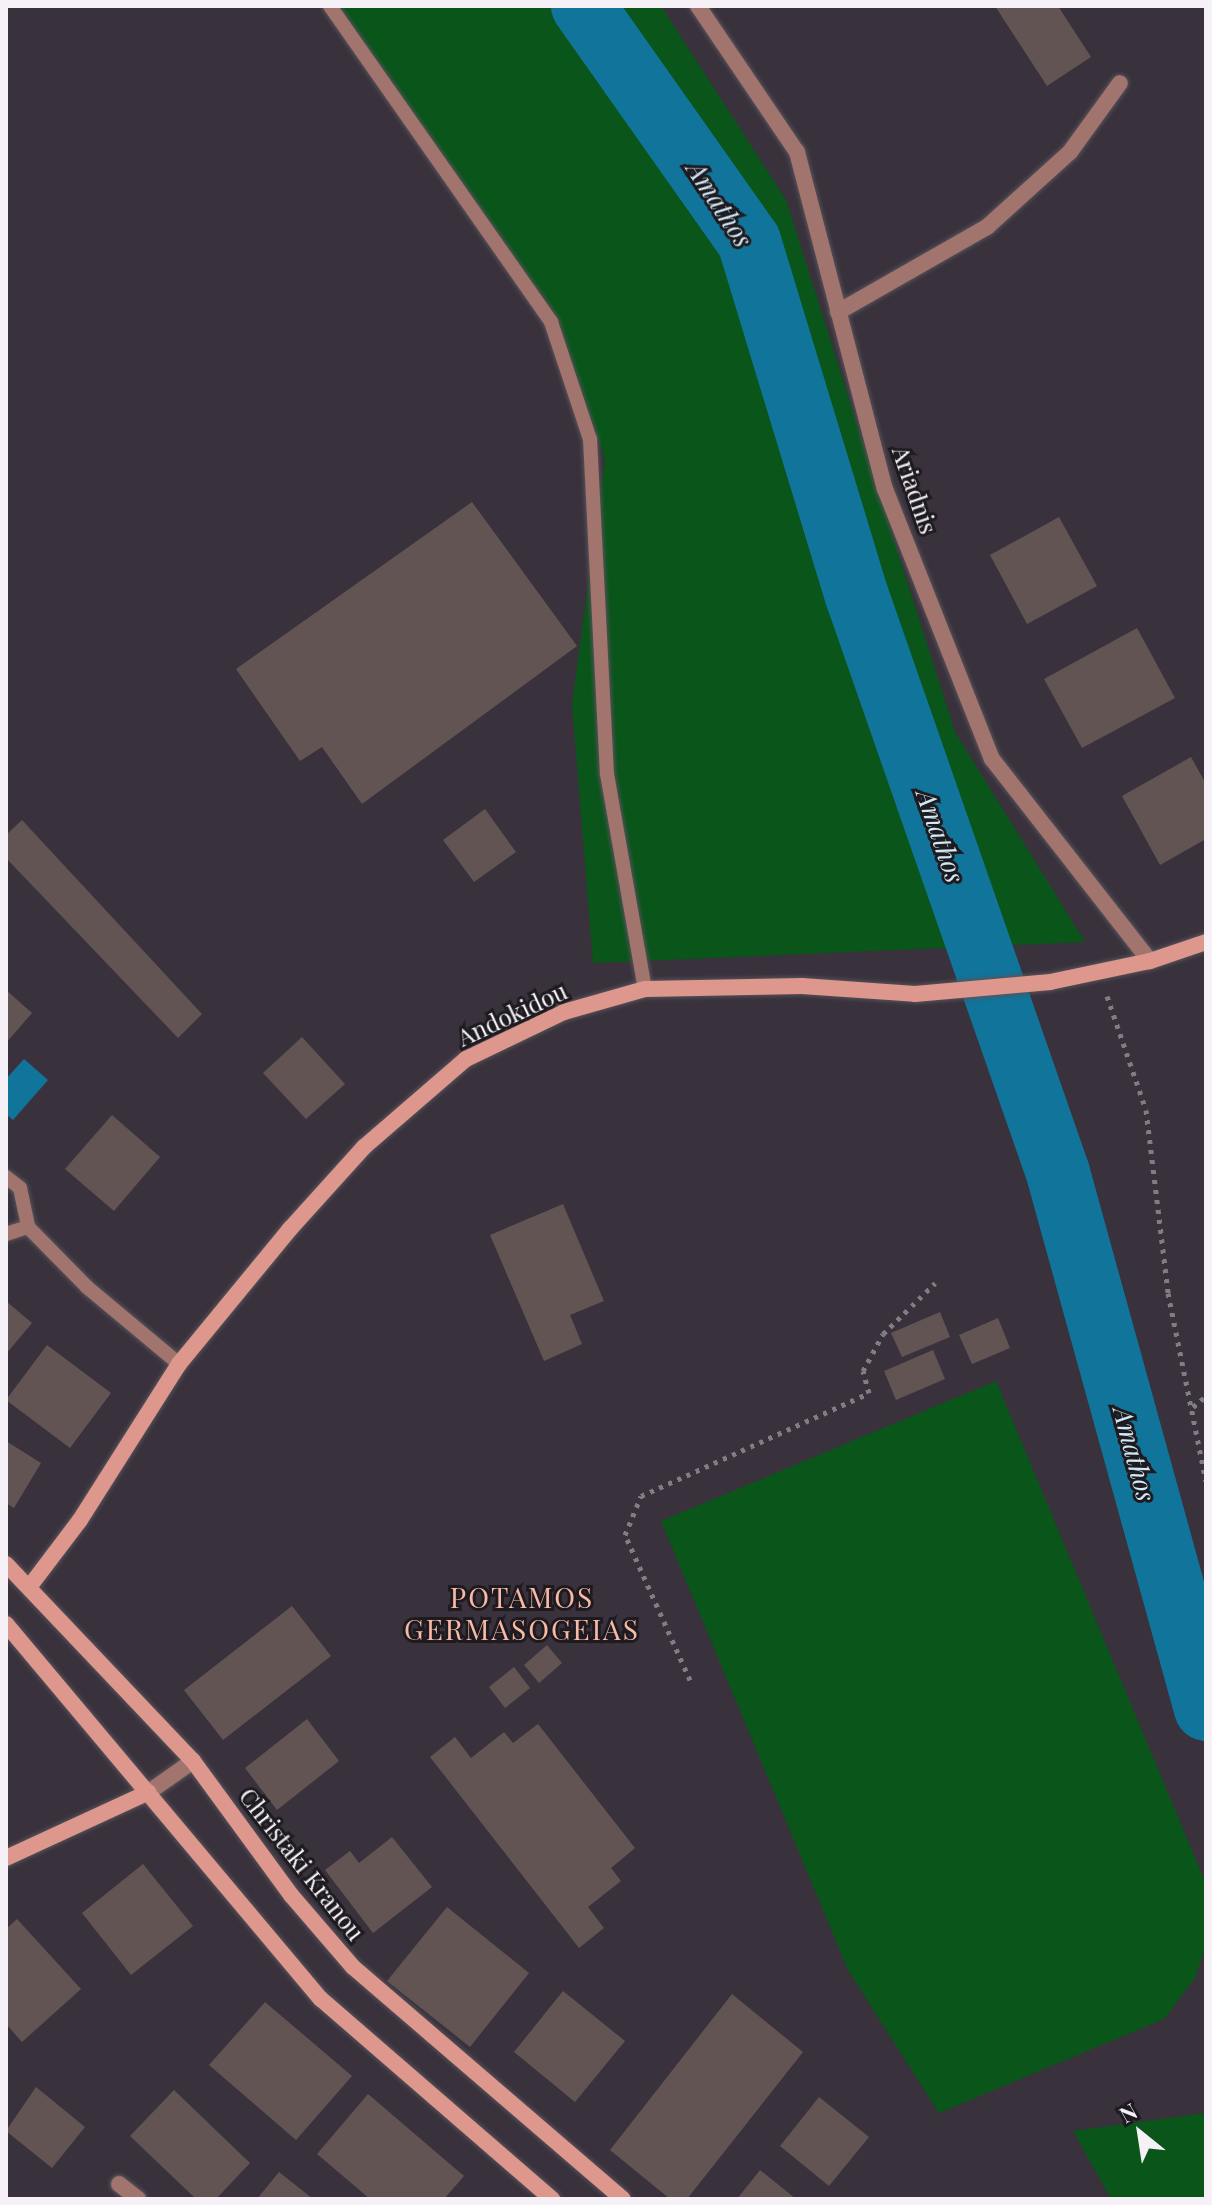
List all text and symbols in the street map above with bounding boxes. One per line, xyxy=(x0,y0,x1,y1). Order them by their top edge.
water label: Amathos xyxy=(681,155,759,253)
street label: Ariadnis xyxy=(887,442,943,538)
water label: Amathos xyxy=(911,785,971,887)
street label: Andokidou xyxy=(453,976,571,1052)
water label: Amathos xyxy=(1107,1403,1163,1505)
district label: POTAMOS GERMASOGEIAS xyxy=(404,1580,640,1646)
street label: Christaki Kranou xyxy=(234,1782,370,1946)
north arrow xyxy=(1100,2093,1180,2173)
text: N xyxy=(1114,2095,1142,2129)

